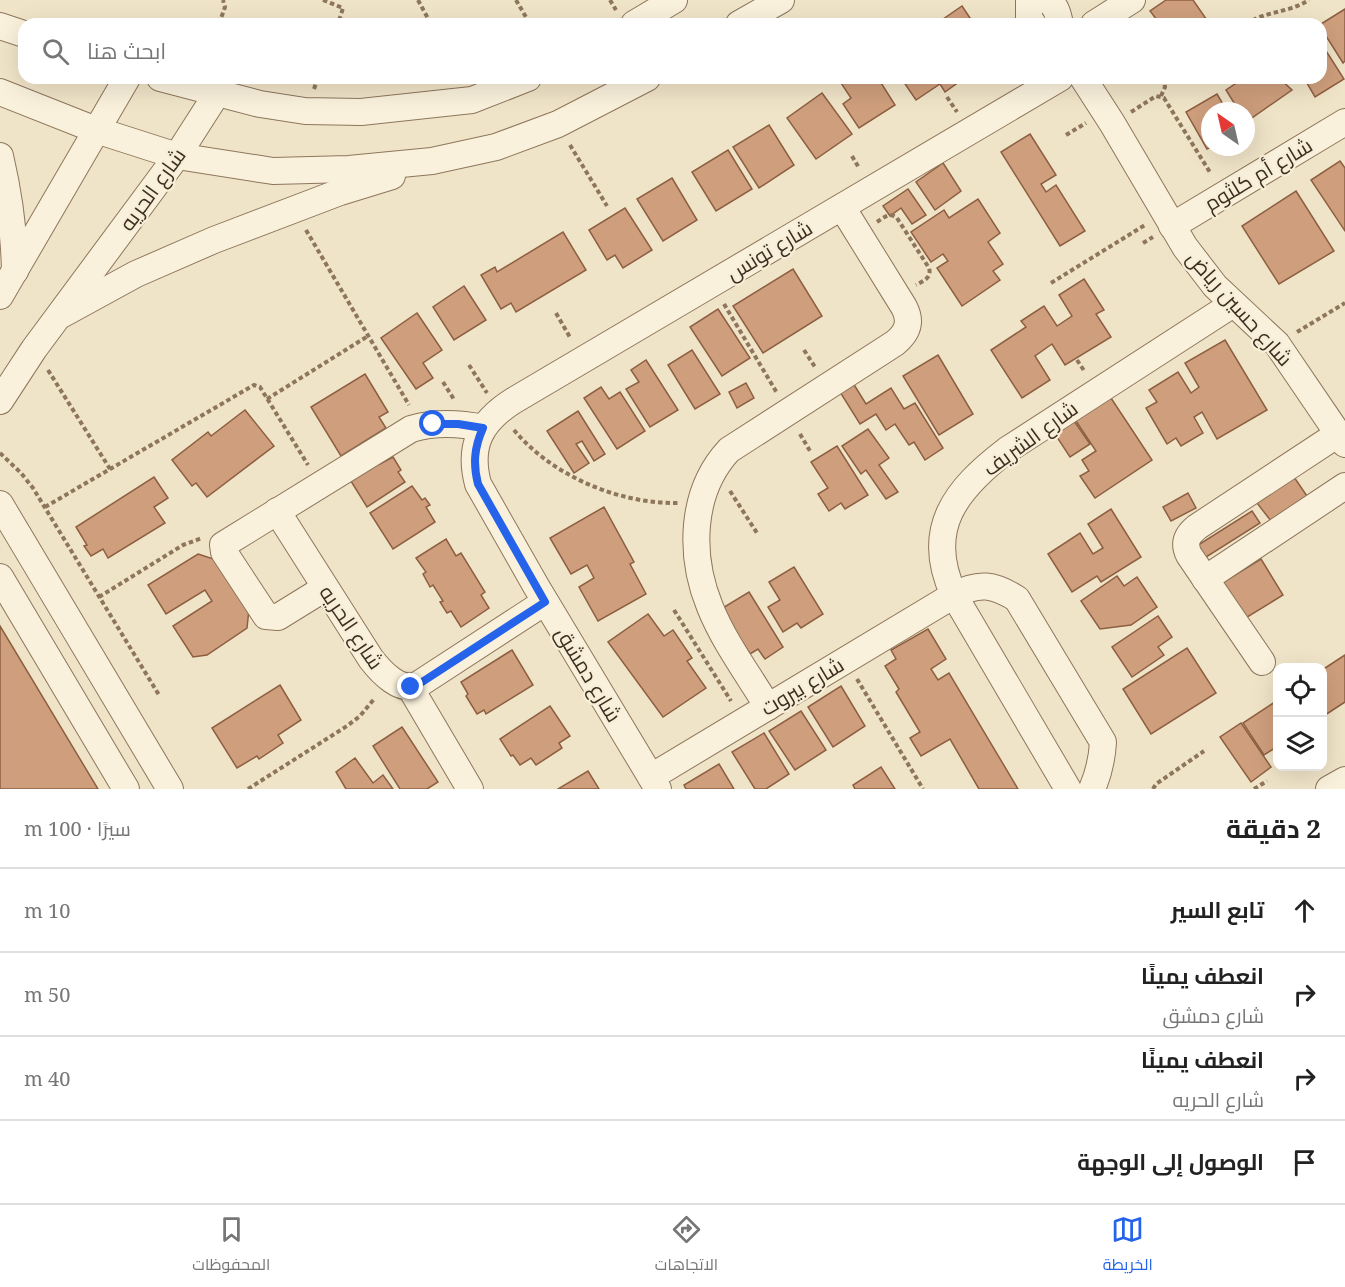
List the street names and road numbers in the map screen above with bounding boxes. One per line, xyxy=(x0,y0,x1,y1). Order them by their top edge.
street label: شارع أم كلثوم xyxy=(1199,131,1318,218)
street label: شارع الحريه xyxy=(112,142,192,237)
street label: شارع تونس xyxy=(721,213,818,287)
street label: شارع حسين رياض xyxy=(1180,244,1299,372)
street label: شارع الشريف xyxy=(977,394,1084,483)
street label: شارع الحريه xyxy=(313,579,390,675)
street label: شارع دمشق xyxy=(549,621,628,727)
street label: شارع بيروت xyxy=(755,650,849,723)

